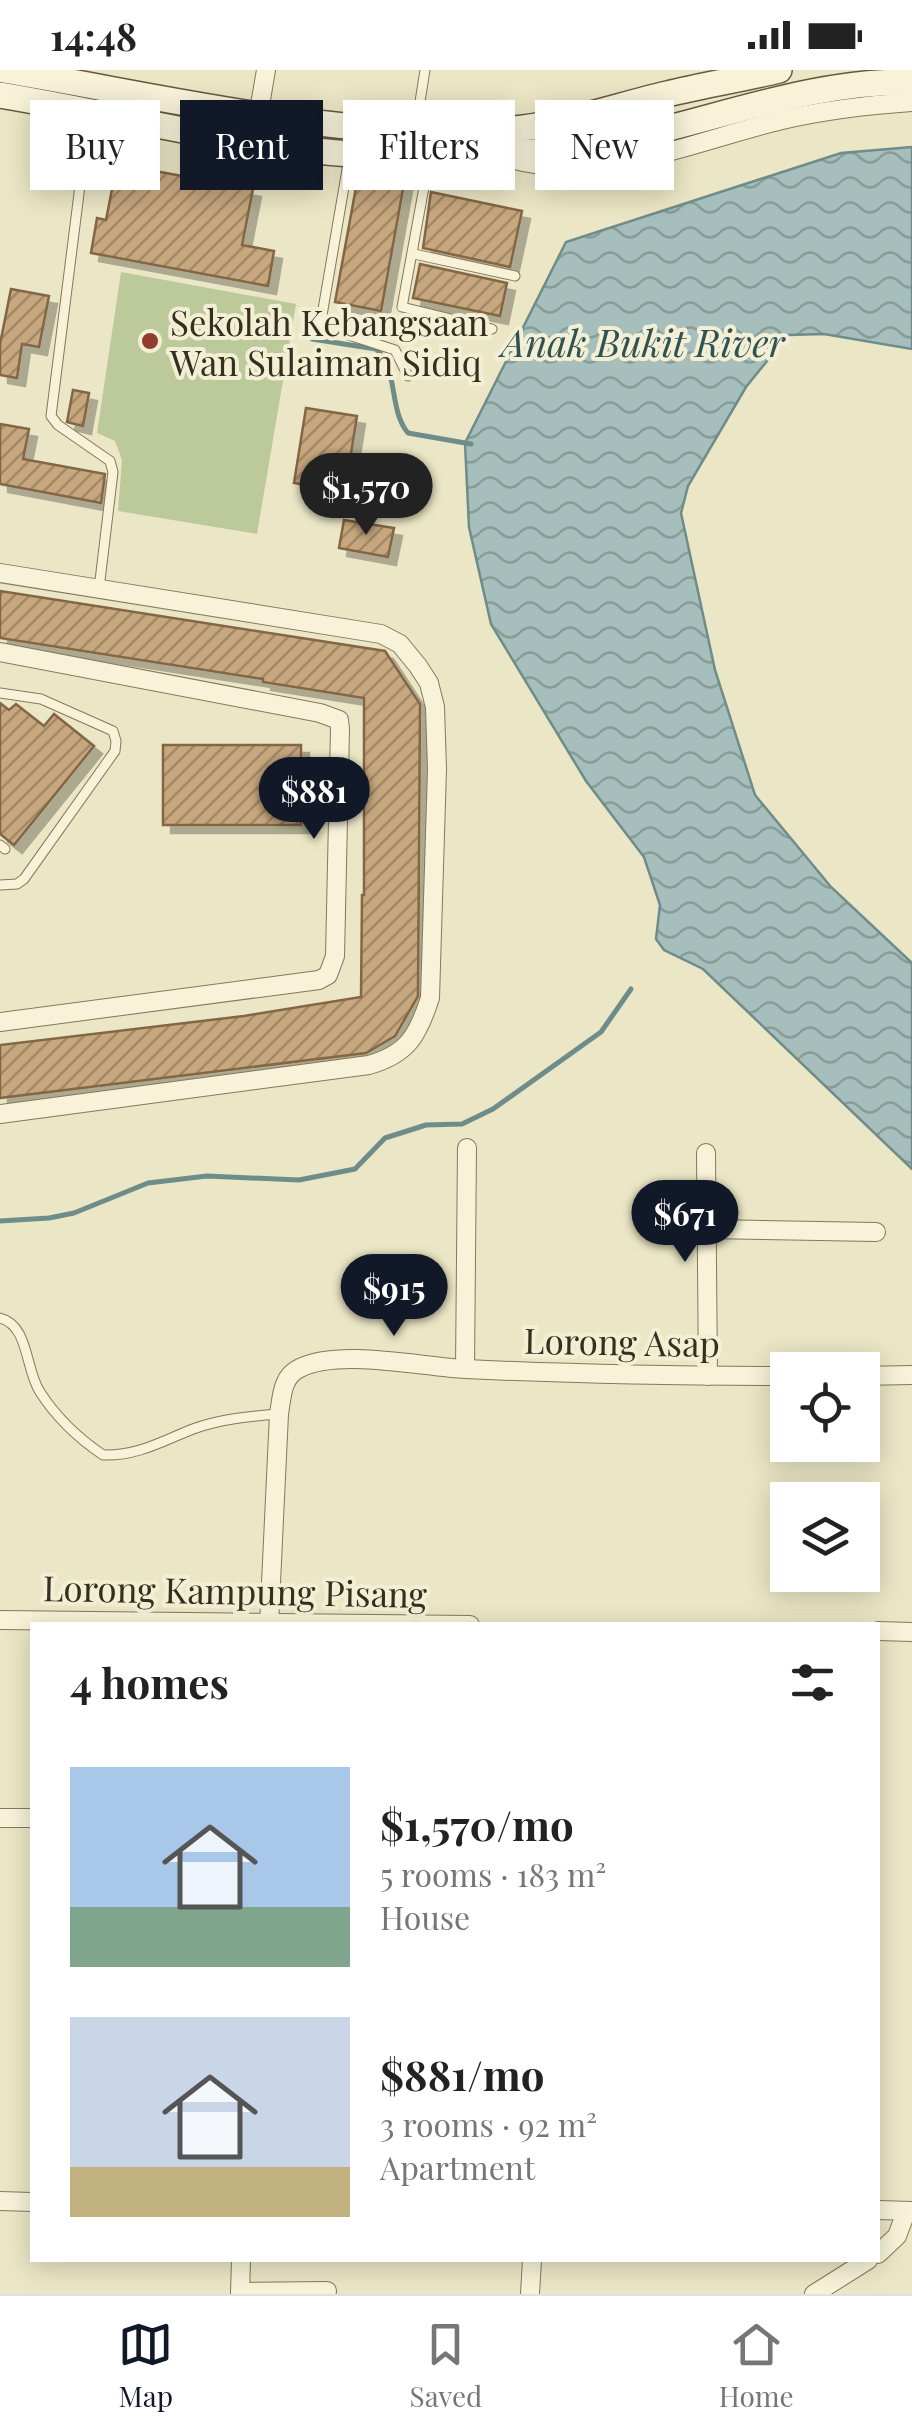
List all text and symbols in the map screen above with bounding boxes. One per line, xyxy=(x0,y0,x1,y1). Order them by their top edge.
text: 14:48 xyxy=(50,10,137,61)
chip: Buy xyxy=(30,100,160,190)
chip: Rent xyxy=(180,100,323,190)
chip: Filters xyxy=(343,100,515,190)
chip: New xyxy=(535,100,674,190)
place label: Sekolah Kebangsaan Wan Sulaiman Sidiq xyxy=(169,298,489,385)
water label: Anak Bukit River xyxy=(497,316,787,367)
marker: Sekolah Kebangsaan Wan Sulaiman Sidiq xyxy=(139,330,161,352)
pin: $1,570 xyxy=(285,453,447,538)
text: $1,570 xyxy=(322,464,410,507)
pin: $881 xyxy=(255,757,373,842)
text: $881 xyxy=(281,768,347,811)
pin: $671 xyxy=(626,1180,744,1265)
text: $671 xyxy=(653,1191,717,1234)
pin: $915 xyxy=(335,1254,453,1339)
text: $915 xyxy=(363,1265,425,1308)
street label: Lorong Asap xyxy=(524,1316,720,1366)
map controls xyxy=(770,1352,880,1592)
button: locate xyxy=(770,1352,880,1462)
button: layers xyxy=(770,1482,880,1592)
street label: Lorong Kampung Pisang xyxy=(43,1563,428,1617)
text: 4 homes xyxy=(70,1654,229,1710)
icon: filters xyxy=(785,1655,840,1710)
text: $1,570/mo xyxy=(380,1796,574,1852)
icon: home xyxy=(150,1807,270,1927)
text: 5 rooms · 183 m² xyxy=(380,1852,606,1895)
text: House xyxy=(380,1895,470,1938)
text: $881/mo xyxy=(380,2046,545,2102)
icon: home xyxy=(150,2057,270,2177)
text: 3 rooms · 92 m² xyxy=(380,2102,597,2145)
text: Apartment xyxy=(380,2145,535,2188)
tab: Map xyxy=(118,2317,173,2414)
tab: Saved xyxy=(410,2317,482,2414)
tab: Home xyxy=(719,2317,794,2414)

